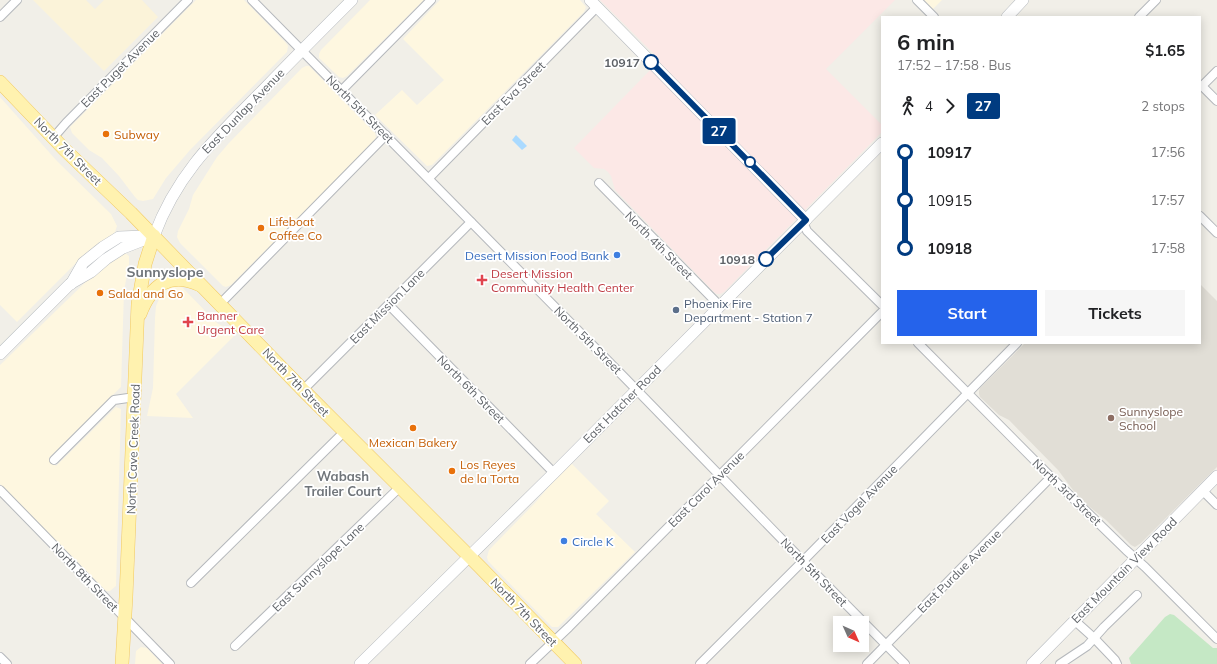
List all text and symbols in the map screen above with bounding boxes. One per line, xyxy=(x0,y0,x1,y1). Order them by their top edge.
street label: East Puget Avenue xyxy=(78,26,162,110)
text: 6 min xyxy=(897,28,955,56)
text: $1.65 xyxy=(1145,41,1185,60)
marker: 10917 xyxy=(643,54,659,70)
place label: 10917 xyxy=(604,55,640,70)
text: 17:52 – 17:58 · Bus xyxy=(897,57,1011,73)
street label: East Eva Street xyxy=(478,58,548,128)
street label: East Dunlap Avenue xyxy=(199,65,287,157)
street label: North 5th Street xyxy=(323,72,397,146)
icon: walk xyxy=(897,95,919,117)
icon: forward xyxy=(939,95,961,117)
text: 27 xyxy=(975,97,992,115)
text: 4 xyxy=(925,98,933,114)
text: 2 stops xyxy=(1141,98,1185,114)
street label: North 7th Street xyxy=(31,114,105,188)
line badge: 27 xyxy=(701,118,737,144)
text: 27 xyxy=(711,122,727,140)
place label: Subway xyxy=(114,127,160,142)
marker: Subway xyxy=(101,129,111,139)
text: 10917 xyxy=(927,143,972,162)
text: 17:56 xyxy=(1151,144,1185,160)
unlabelled marker xyxy=(744,156,756,168)
text: 10915 xyxy=(927,191,972,210)
text: 17:57 xyxy=(1151,192,1185,208)
street label: North 4th Street xyxy=(622,208,696,282)
place label: Lifeboat Coffee Co xyxy=(269,214,322,243)
marker: Lifeboat Coffee Co xyxy=(256,223,266,233)
text: 10918 xyxy=(927,239,972,258)
text: 17:58 xyxy=(1151,240,1185,256)
place label: Desert Mission Food Bank xyxy=(465,248,610,263)
marker: Desert Mission Food Bank xyxy=(612,250,622,260)
marker: 10918 xyxy=(758,251,774,267)
place label: 10918 xyxy=(719,252,755,267)
district label: Sunnyslope xyxy=(127,263,204,281)
street label: East Mission Lane xyxy=(346,265,428,347)
place label: Desert Mission Community Health Center xyxy=(491,266,634,295)
marker: Desert Mission Community Health Center xyxy=(476,274,488,286)
place label: Salad and Go xyxy=(108,286,183,301)
marker: Salad and Go xyxy=(95,288,105,298)
button: Start xyxy=(897,290,1037,336)
button: Tickets xyxy=(1045,290,1185,336)
place label: Phoenix Fire Department - Station 7 xyxy=(684,296,813,325)
street label: North 5th Street xyxy=(551,303,625,377)
marker: Phoenix Fire Department - Station 7 xyxy=(671,305,681,315)
place label: Banner Urgent Care xyxy=(197,308,264,337)
marker: Banner Urgent Care xyxy=(182,316,194,328)
street label: North 7th Street xyxy=(259,345,333,419)
street label: North 6th Street xyxy=(434,352,508,426)
street label: East Hatcher Road xyxy=(580,362,664,446)
street label: North Cave Creek Road xyxy=(123,384,143,514)
place label: Sunnyslope School xyxy=(1119,404,1183,433)
marker: Sunnyslope School xyxy=(1106,413,1116,423)
marker: Mexican Bakery xyxy=(408,423,418,433)
place label: Mexican Bakery xyxy=(369,435,458,450)
street label: East Carol Avenue xyxy=(665,448,747,530)
street label: North 3rd Street xyxy=(1029,455,1105,529)
place label: Los Reyes de la Torta xyxy=(460,457,519,486)
street label: East Vogel Avenue xyxy=(818,462,900,546)
marker: Los Reyes de la Torta xyxy=(447,466,457,476)
district label: Wabash Trailer Court xyxy=(304,468,382,499)
street label: East Mountain View Road xyxy=(1068,514,1180,626)
street label: East Sunnyslope Lane xyxy=(269,519,367,615)
street label: East Purdue Avenue xyxy=(914,526,1004,616)
place label: Circle K xyxy=(572,534,614,549)
street label: North 5th Street xyxy=(777,535,851,609)
marker: Circle K xyxy=(559,536,569,546)
street label: North 8th Street xyxy=(48,540,122,614)
street label: North 7th Street xyxy=(487,575,561,649)
north arrow xyxy=(833,616,869,652)
map controls xyxy=(833,616,869,652)

